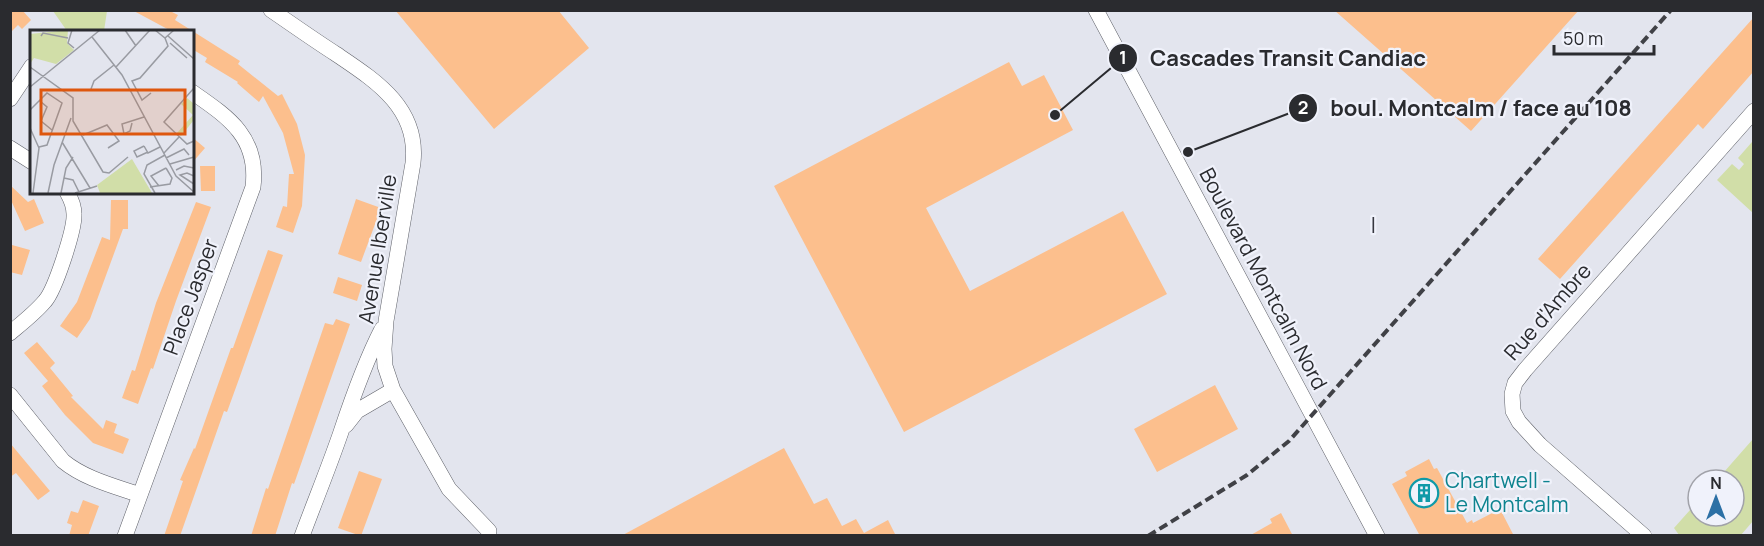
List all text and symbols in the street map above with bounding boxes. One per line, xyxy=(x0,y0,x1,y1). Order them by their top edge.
scale bar xyxy=(1554,18,1654,56)
text: 50 m xyxy=(1563,26,1603,50)
inset map xyxy=(30,30,194,194)
callout: Cascades Transit Candiac xyxy=(1108,38,1438,78)
text: Cascades Transit Candiac xyxy=(1150,43,1426,73)
text: 1 xyxy=(1119,45,1127,69)
callout: boul. Montcalm / face au 108 xyxy=(1288,88,1644,128)
text: boul. Montcalm / face au 108 xyxy=(1330,93,1632,123)
text: 2 xyxy=(1298,95,1308,119)
street label: Boulevard Montcalm Nord xyxy=(1193,163,1334,394)
street label: Avenue Iberville xyxy=(351,172,403,326)
district label: I xyxy=(1371,210,1377,240)
street label: Place Jasper xyxy=(156,234,224,359)
street label: Rue d'Ambre xyxy=(1497,257,1597,366)
place label: Chartwell - Le Montcalm xyxy=(1445,466,1569,518)
north arrow xyxy=(1686,468,1746,528)
text: N xyxy=(1710,472,1722,494)
building icon: Chartwell - Le Montcalm xyxy=(1408,477,1440,509)

